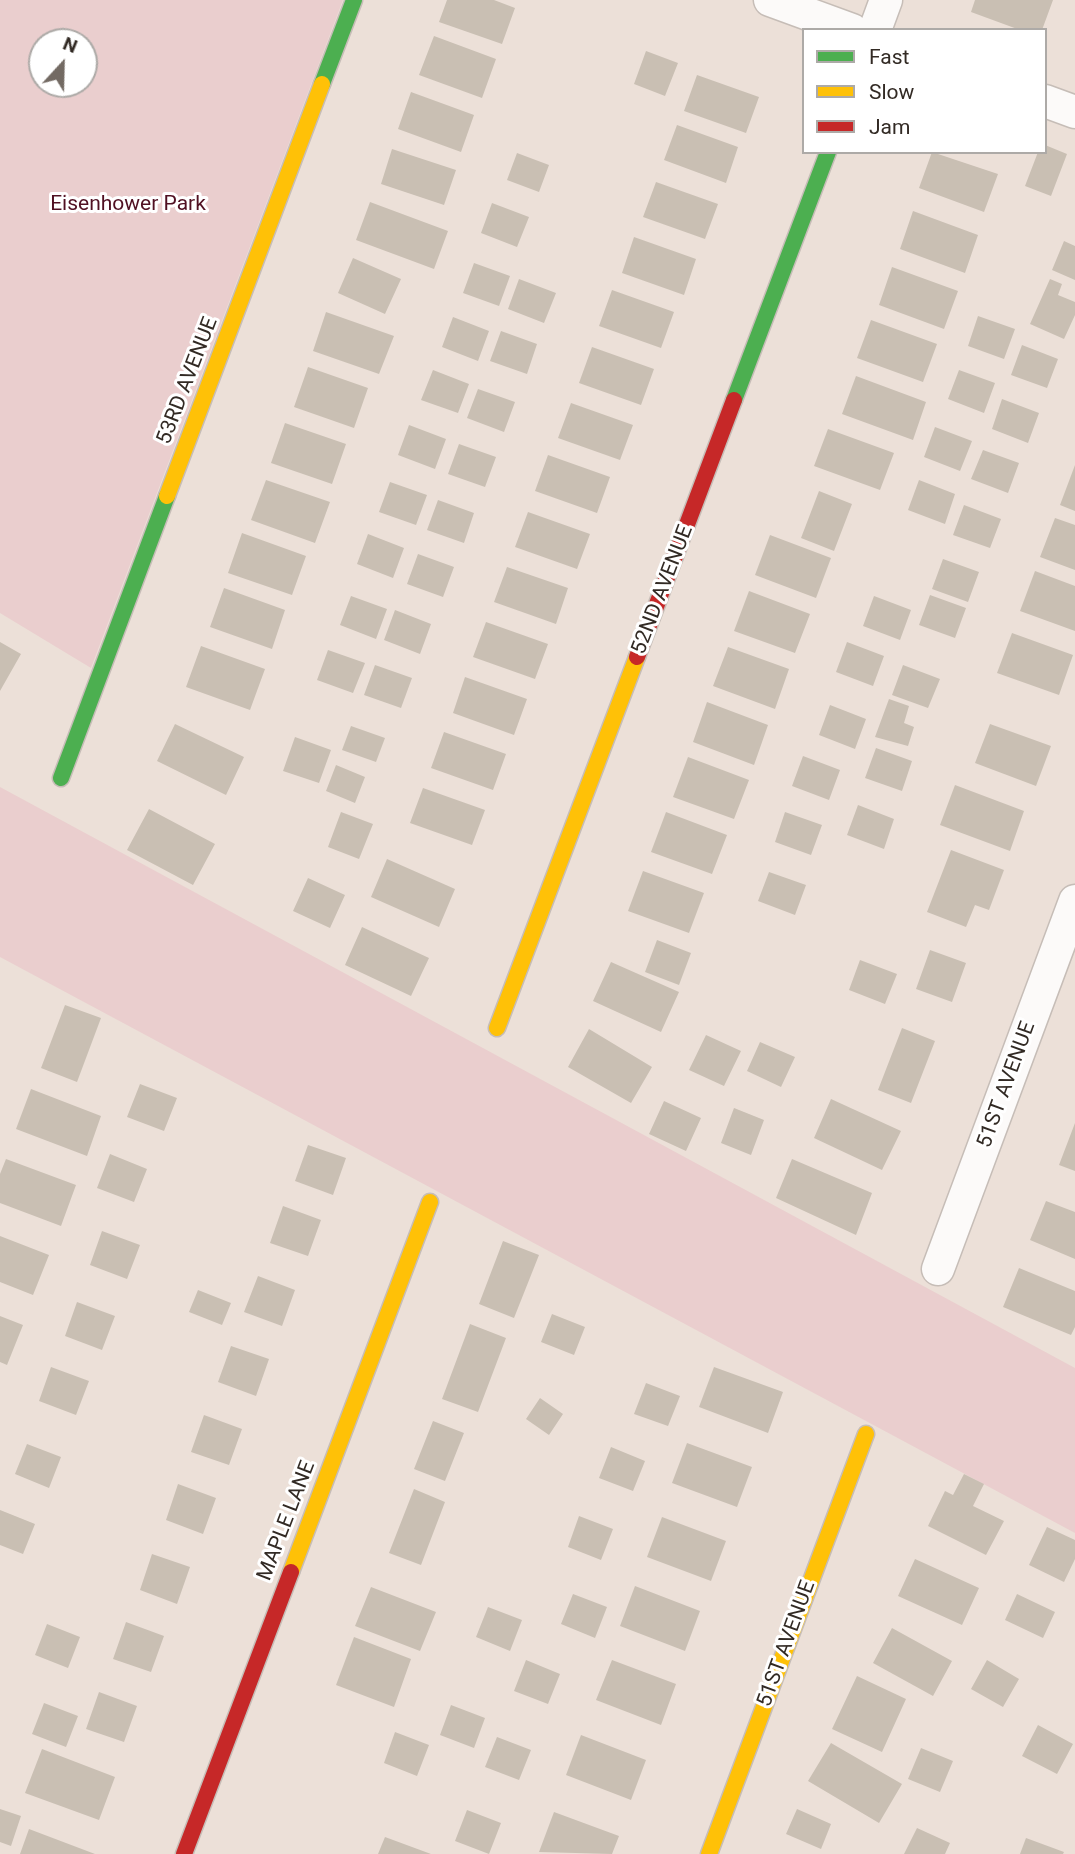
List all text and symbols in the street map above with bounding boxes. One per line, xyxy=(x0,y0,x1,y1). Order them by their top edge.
north arrow xyxy=(28,28,98,98)
legend xyxy=(802,28,1047,154)
text: N xyxy=(60,32,81,58)
text: Fast xyxy=(869,45,909,69)
text: Slow xyxy=(869,80,914,104)
text: Jam xyxy=(869,115,910,139)
park label: Eisenhower Park xyxy=(50,192,206,218)
street label: 53RD AVENUE xyxy=(152,314,224,448)
street label: 52ND AVENUE xyxy=(627,522,699,658)
street label: 51ST AVENUE xyxy=(973,1018,1041,1152)
street label: MAPLE LANE xyxy=(253,1458,321,1584)
street label: 51ST AVENUE xyxy=(753,1577,821,1711)

